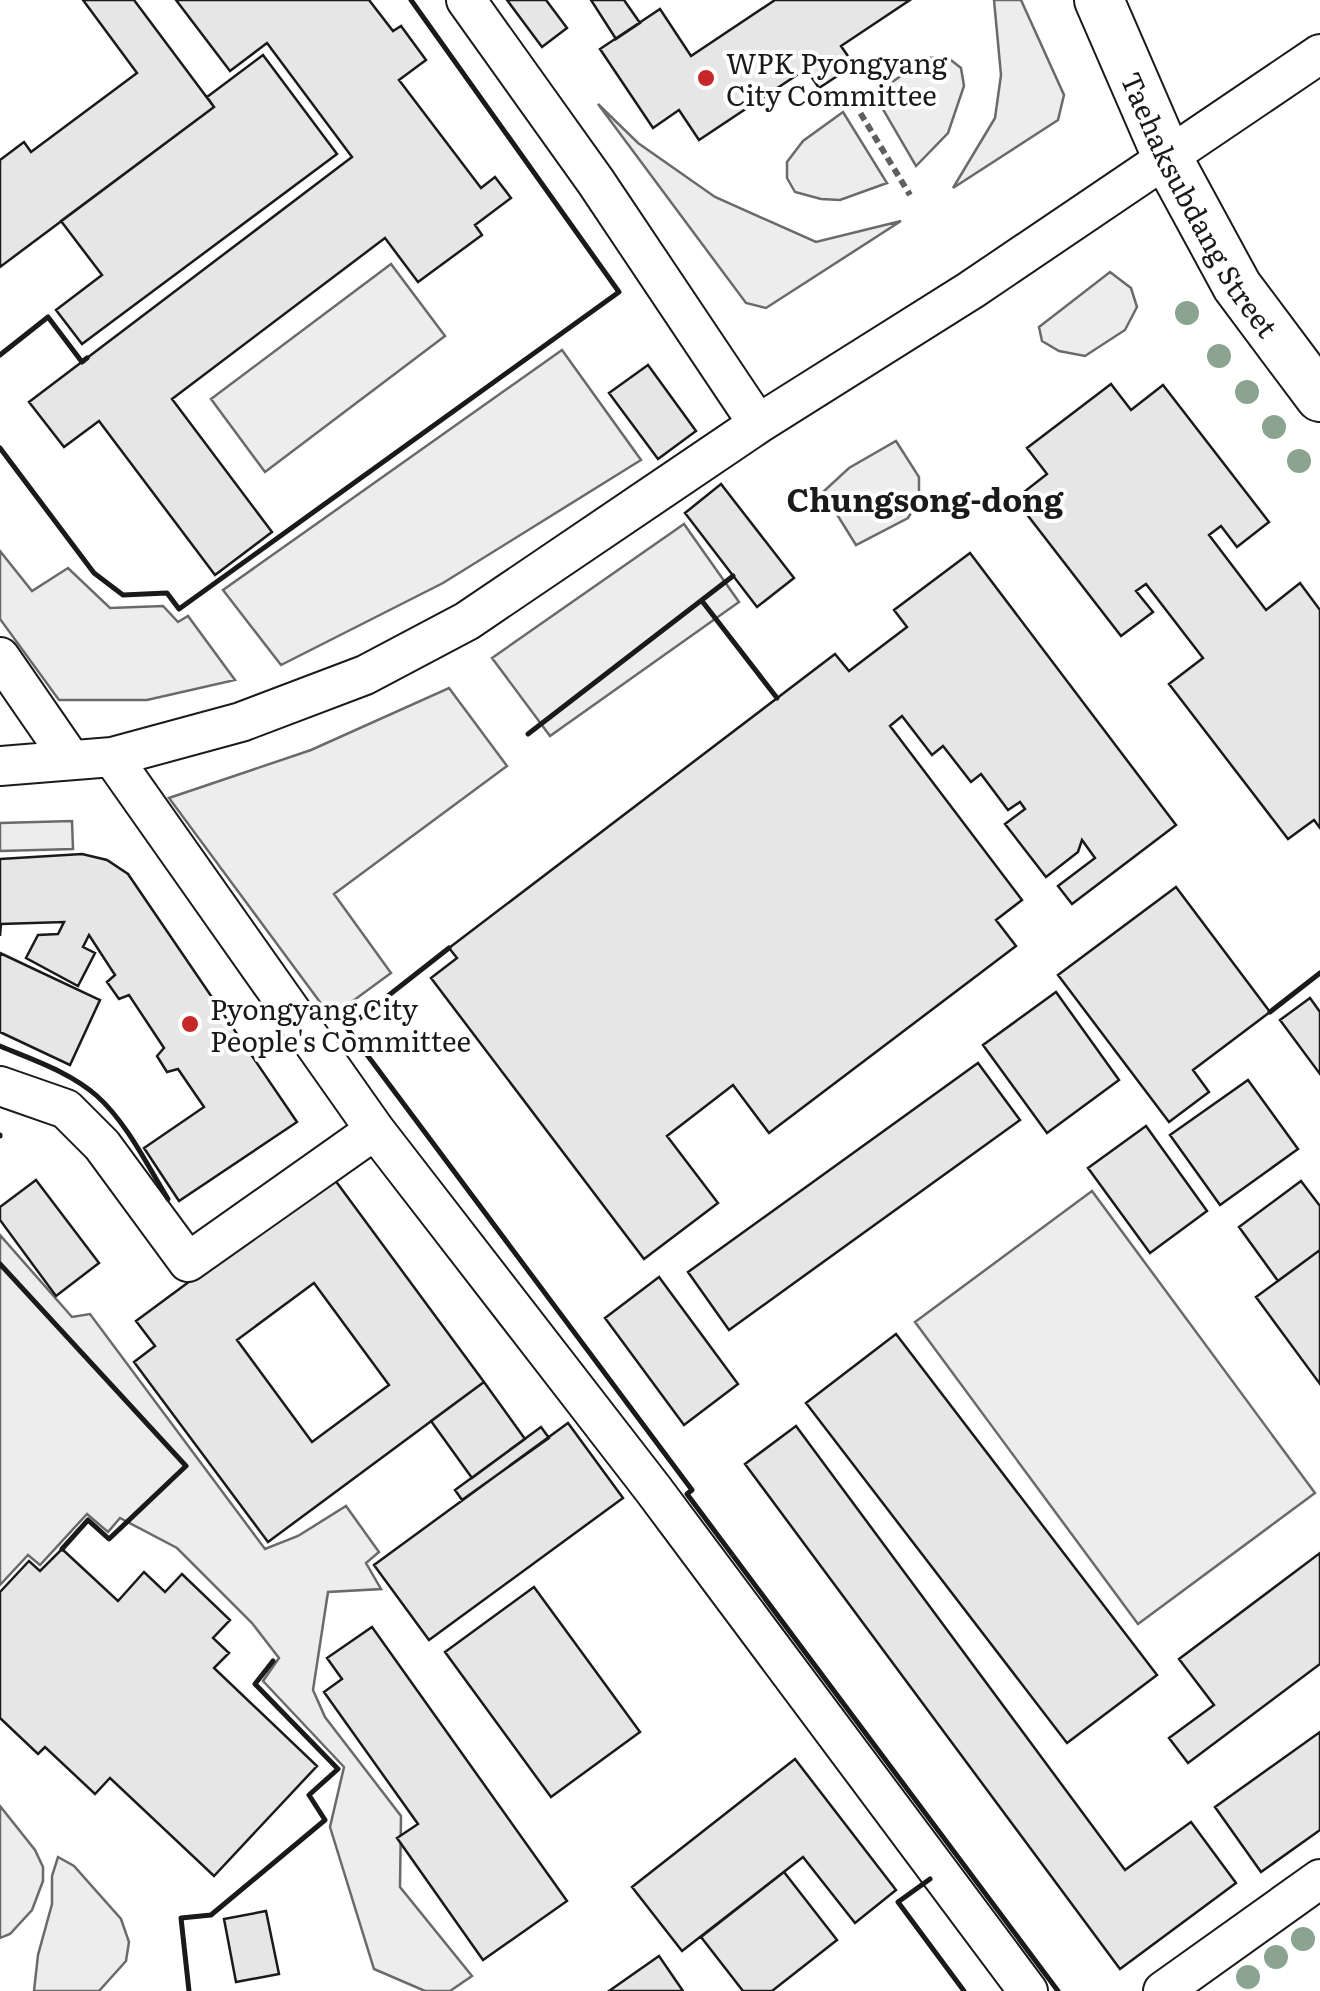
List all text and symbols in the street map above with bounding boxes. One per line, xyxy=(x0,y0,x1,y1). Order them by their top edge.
place label: WPK Pyongyang City Committee xyxy=(726,41,948,115)
street label: Taehaksubdang Street xyxy=(1111,65,1289,346)
marker: WPK Pyongyang City Committee xyxy=(695,67,717,89)
district label: Chungsong-dong xyxy=(787,474,1064,522)
place label: Pyongyang City People's Committee xyxy=(210,987,471,1061)
marker: Pyongyang City People's Committee xyxy=(179,1013,201,1035)

